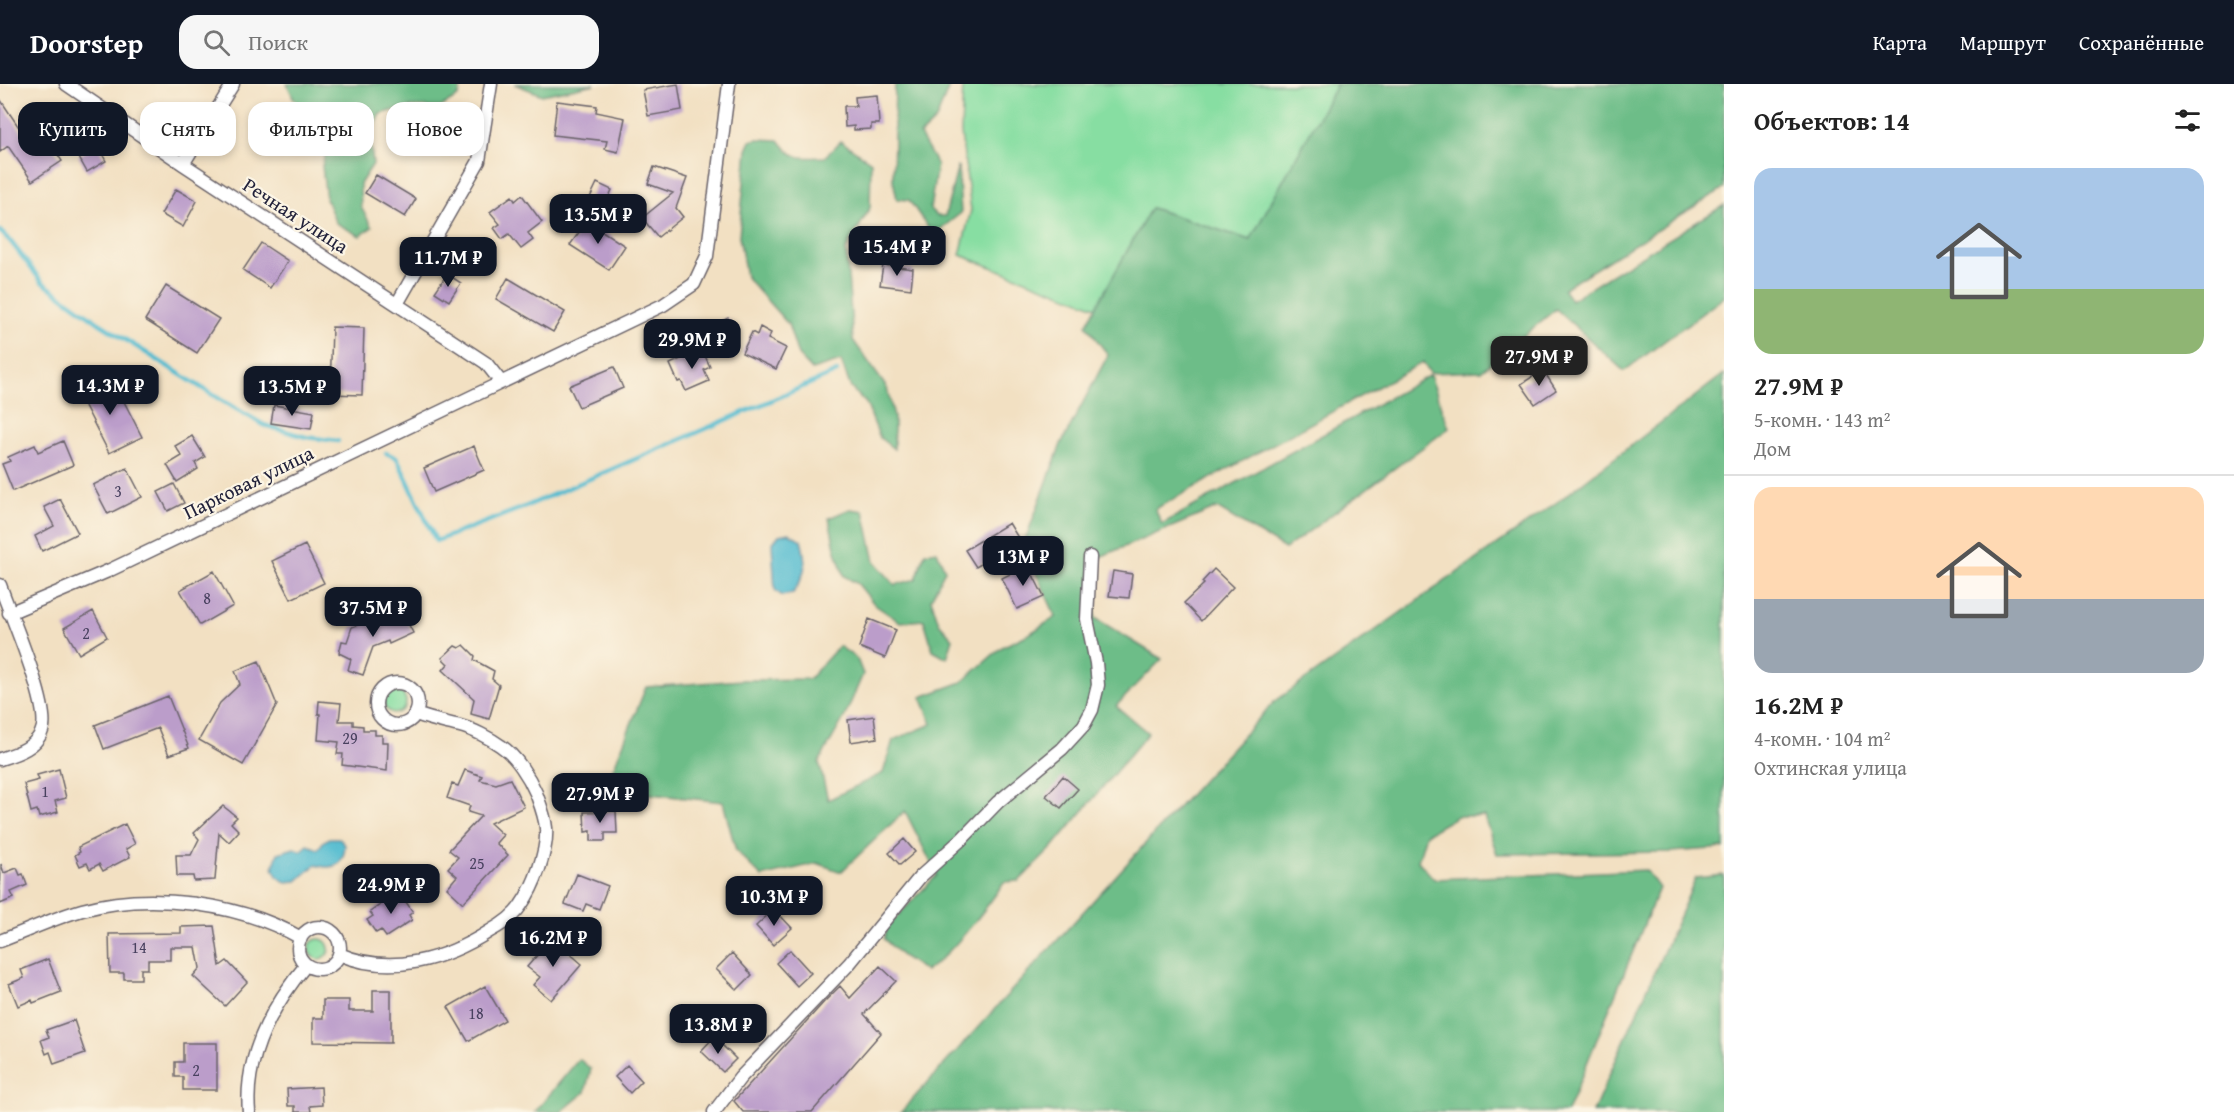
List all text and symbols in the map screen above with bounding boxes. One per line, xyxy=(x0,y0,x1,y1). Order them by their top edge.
search box xyxy=(179,15,599,69)
text: Doorstep xyxy=(30,22,143,63)
icon: search xyxy=(200,26,233,59)
text: Поиск xyxy=(248,26,308,58)
text: Карта xyxy=(1873,27,1927,58)
text: Маршрут xyxy=(1960,27,2046,58)
text: Сохранённые xyxy=(2079,27,2204,58)
text: Объектов: 14 xyxy=(1754,101,1910,140)
chip: Купить xyxy=(18,102,128,156)
chip: Снять xyxy=(140,102,236,156)
chip: Фильтры xyxy=(248,102,374,156)
chip: Новое xyxy=(386,102,484,156)
icon: filters xyxy=(2171,104,2204,137)
street label: Речная улица xyxy=(238,170,355,260)
pin: 13.5M ₽ xyxy=(543,194,653,245)
text: 13.5M ₽ xyxy=(564,199,632,228)
icon: home xyxy=(1925,207,2033,315)
pin: 15.4M ₽ xyxy=(842,226,952,277)
text: 15.4M ₽ xyxy=(863,231,931,260)
pin: 11.7M ₽ xyxy=(393,237,503,288)
text: 11.7M ₽ xyxy=(414,242,482,271)
pin: 29.9M ₽ xyxy=(637,319,747,370)
text: 29.9M ₽ xyxy=(658,324,726,353)
pin: 27.9M ₽ xyxy=(1484,336,1594,387)
text: 27.9M ₽ xyxy=(1505,341,1573,370)
pin: 14.3M ₽ xyxy=(55,365,165,416)
pin: 13.5M ₽ xyxy=(237,366,347,417)
text: 27.9M ₽ xyxy=(1754,366,1843,405)
text: 14.3M ₽ xyxy=(76,370,144,399)
text: 13.5M ₽ xyxy=(258,371,326,400)
text: 5-комн. · 143 m² xyxy=(1754,405,1890,434)
text: Дом xyxy=(1754,434,1791,463)
street label: Парковая улица xyxy=(178,438,318,526)
house number: 3 xyxy=(114,479,122,503)
icon: home xyxy=(1925,526,2033,634)
pin: 13M ₽ xyxy=(981,536,1065,587)
text: 13M ₽ xyxy=(997,541,1049,570)
house number: 8 xyxy=(203,586,211,610)
pin: 37.5M ₽ xyxy=(318,587,428,638)
text: 37.5M ₽ xyxy=(339,592,407,621)
house number: 2 xyxy=(82,621,90,645)
text: 16.2M ₽ xyxy=(1754,685,1843,724)
text: 4-комн. · 104 m² xyxy=(1754,724,1890,753)
house number: 29 xyxy=(342,726,358,750)
text: Охтинская улица xyxy=(1754,753,1907,782)
pin: 27.9M ₽ xyxy=(545,773,655,824)
text: 27.9M ₽ xyxy=(566,778,634,807)
house number: 1 xyxy=(41,779,49,803)
house number: 25 xyxy=(469,851,485,875)
pin: 24.9M ₽ xyxy=(336,864,446,915)
text: 24.9M ₽ xyxy=(357,869,425,898)
pin: 10.3M ₽ xyxy=(719,876,829,927)
text: 10.3M ₽ xyxy=(740,881,808,910)
pin: 16.2M ₽ xyxy=(498,917,608,968)
text: 16.2M ₽ xyxy=(519,922,587,951)
house number: 14 xyxy=(131,935,147,959)
house number: 18 xyxy=(468,1001,484,1025)
pin: 13.8M ₽ xyxy=(663,1004,773,1055)
text: 13.8M ₽ xyxy=(684,1009,752,1038)
house number: 2 xyxy=(192,1058,200,1082)

